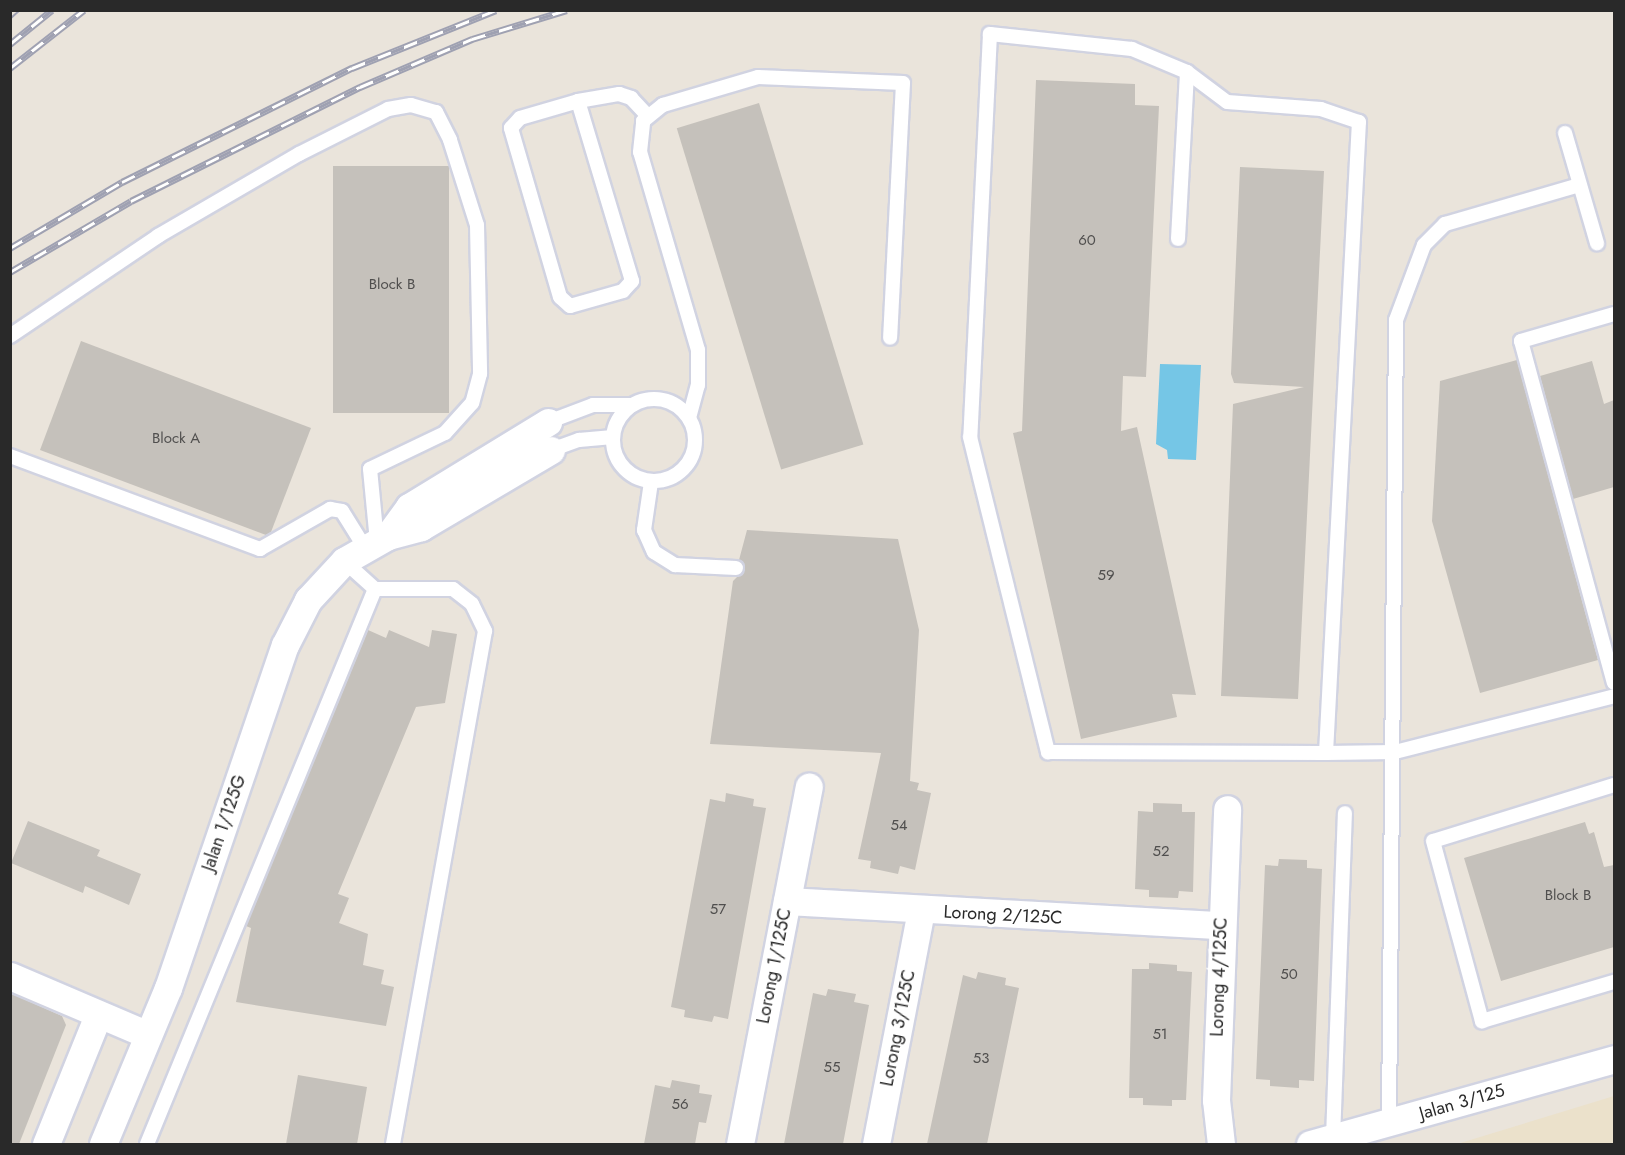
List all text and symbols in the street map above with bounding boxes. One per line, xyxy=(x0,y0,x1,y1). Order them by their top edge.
house number: 60 xyxy=(1078,232,1096,250)
house number: Block B xyxy=(369,276,415,294)
house number: Block A xyxy=(152,430,200,448)
house number: 59 xyxy=(1097,567,1115,585)
street label: Jalan 1/125G xyxy=(197,772,251,874)
house number: 54 xyxy=(890,817,908,835)
house number: 52 xyxy=(1153,843,1169,861)
house number: Block B xyxy=(1545,887,1591,905)
house number: 57 xyxy=(710,901,726,919)
street label: Lorong 2/125C xyxy=(943,901,1063,929)
street label: Lorong 1/125C xyxy=(752,907,796,1025)
street label: Lorong 4/125C xyxy=(1206,917,1232,1037)
house number: 50 xyxy=(1280,966,1298,984)
street label: Lorong 3/125C xyxy=(876,968,920,1088)
house number: 51 xyxy=(1152,1026,1168,1044)
house number: 53 xyxy=(973,1050,989,1068)
house number: 55 xyxy=(824,1059,840,1077)
street label: Jalan 3/125 xyxy=(1417,1079,1507,1125)
house number: 56 xyxy=(671,1096,689,1114)

